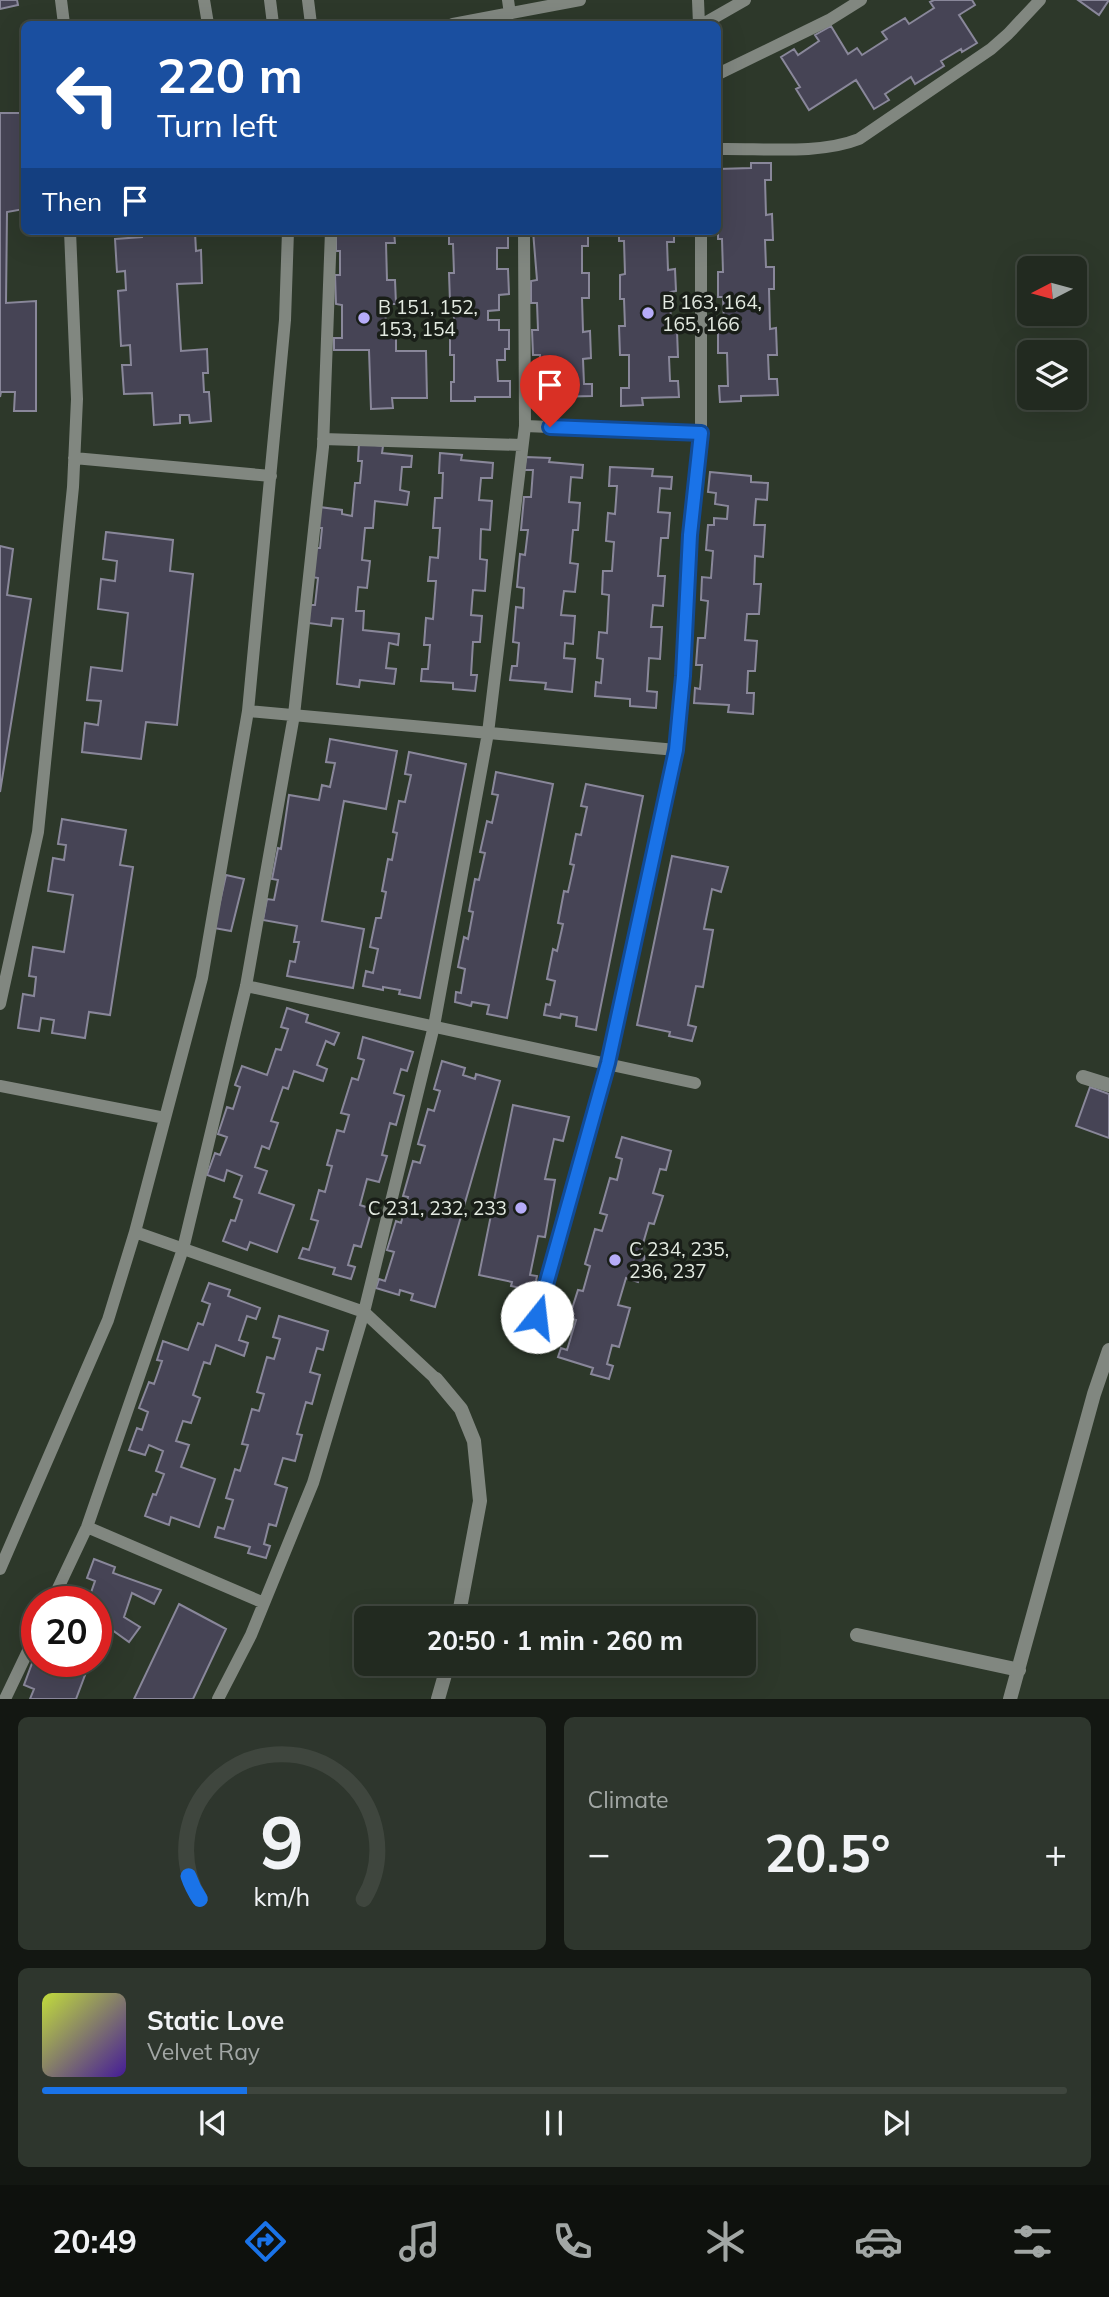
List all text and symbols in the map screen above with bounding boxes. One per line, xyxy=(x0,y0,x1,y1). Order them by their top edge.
text: 220 m xyxy=(157,44,303,105)
icon: left xyxy=(42,49,133,140)
text: Turn left xyxy=(157,105,277,145)
icon: arrive xyxy=(116,182,154,220)
text: Then xyxy=(42,185,102,218)
north arrow xyxy=(1017,256,1087,326)
map controls xyxy=(1017,256,1087,410)
place label: B 163, 164, 165, 166 xyxy=(662,290,762,336)
place label: B 151, 152, 153, 154 xyxy=(378,295,478,341)
marker: B 163, 164, 165, 166 xyxy=(640,305,656,321)
marker: B 151, 152, 153, 154 xyxy=(356,310,372,326)
button: layers xyxy=(1017,340,1087,410)
pin xyxy=(520,355,580,427)
icon: arrive xyxy=(531,366,569,404)
place label: C 231, 232, 233 xyxy=(368,1196,507,1220)
marker: C 231, 232, 233 xyxy=(513,1200,529,1216)
place label: C 234, 235, 236, 237 xyxy=(629,1237,729,1283)
marker: C 234, 235, 236, 237 xyxy=(607,1252,623,1268)
position arrow xyxy=(500,1280,574,1354)
speed limit sign: 20 xyxy=(21,1586,112,1677)
text: 20:50 · 1 min · 260 m xyxy=(427,1624,683,1657)
text: Climate xyxy=(588,1785,669,1814)
text: 9 xyxy=(260,1797,304,1888)
text: 20.5° xyxy=(764,1820,890,1885)
text: − xyxy=(588,1829,610,1877)
text: + xyxy=(1044,1829,1067,1877)
text: km/h xyxy=(253,1881,310,1912)
text: Static Love xyxy=(147,2004,284,2037)
text: Velvet Ray xyxy=(147,2037,260,2066)
icon: previous xyxy=(194,2104,232,2142)
icon: pause xyxy=(535,2104,573,2142)
icon: next xyxy=(877,2104,915,2142)
icon: directions xyxy=(241,2217,290,2266)
icon: music xyxy=(395,2217,444,2266)
icon: phone xyxy=(548,2217,597,2266)
icon: climate xyxy=(701,2217,750,2266)
icon: car xyxy=(854,2217,903,2266)
icon: filters xyxy=(1008,2217,1057,2266)
text: 20:49 xyxy=(52,2221,137,2261)

